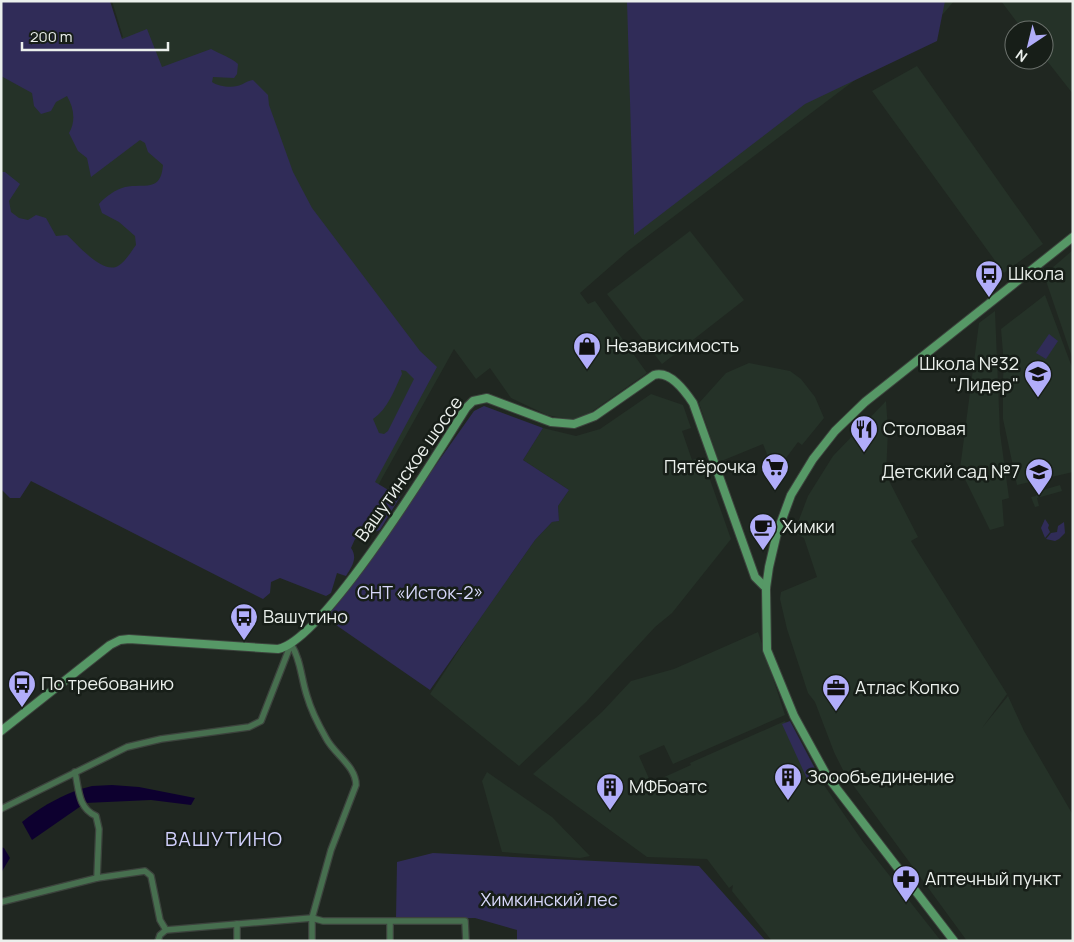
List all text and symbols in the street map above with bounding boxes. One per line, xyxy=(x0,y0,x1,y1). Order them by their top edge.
scale bar xyxy=(22,20,169,52)
north arrow xyxy=(1004,20,1054,70)
text: 200 m xyxy=(30,26,73,47)
text: N xyxy=(1012,45,1031,67)
bus stop icon: Школа xyxy=(974,259,1004,298)
place label: Школа xyxy=(1008,261,1064,285)
shop icon: Независимость xyxy=(572,331,602,370)
place label: Независимость xyxy=(606,333,739,357)
place label: Школа №32 "Лидер" xyxy=(919,351,1019,396)
school or university icon: Школа №32 "Лидер" xyxy=(1023,359,1053,398)
street label: Вашутинское шоссе xyxy=(349,391,467,546)
restaurant icon: Столовая xyxy=(849,414,879,453)
place label: Столовая xyxy=(883,416,966,440)
supermarket icon: Пятёрочка xyxy=(760,452,790,491)
place label: Пятёрочка xyxy=(664,454,756,478)
school or university icon: Детский сад №7 xyxy=(1024,457,1054,496)
place label: Детский сад №7 xyxy=(881,459,1020,483)
cafe icon: Химки xyxy=(748,512,778,551)
place label: Химки xyxy=(782,514,835,538)
park label: СНТ «Исток-2» xyxy=(357,580,483,604)
bus stop icon: Вашутино xyxy=(229,602,259,641)
place label: Вашутино xyxy=(263,604,348,628)
bus stop icon: По требованию xyxy=(7,669,37,708)
place label: По требованию xyxy=(41,671,174,695)
office icon: Атлас Копко xyxy=(821,673,851,712)
place label: Атлас Копко xyxy=(855,675,960,699)
building icon: Зоообъединение xyxy=(773,762,803,801)
place label: Зоообъединение xyxy=(807,764,954,788)
building icon: МФБоатс xyxy=(595,772,625,811)
place label: МФБоатс xyxy=(629,774,707,798)
district label: ВАШУТИНО xyxy=(165,825,283,852)
pharmacy icon: Аптечный пункт xyxy=(891,864,921,903)
place label: Аптечный пункт xyxy=(925,866,1061,890)
park label: Химкинский лес xyxy=(480,887,618,911)

